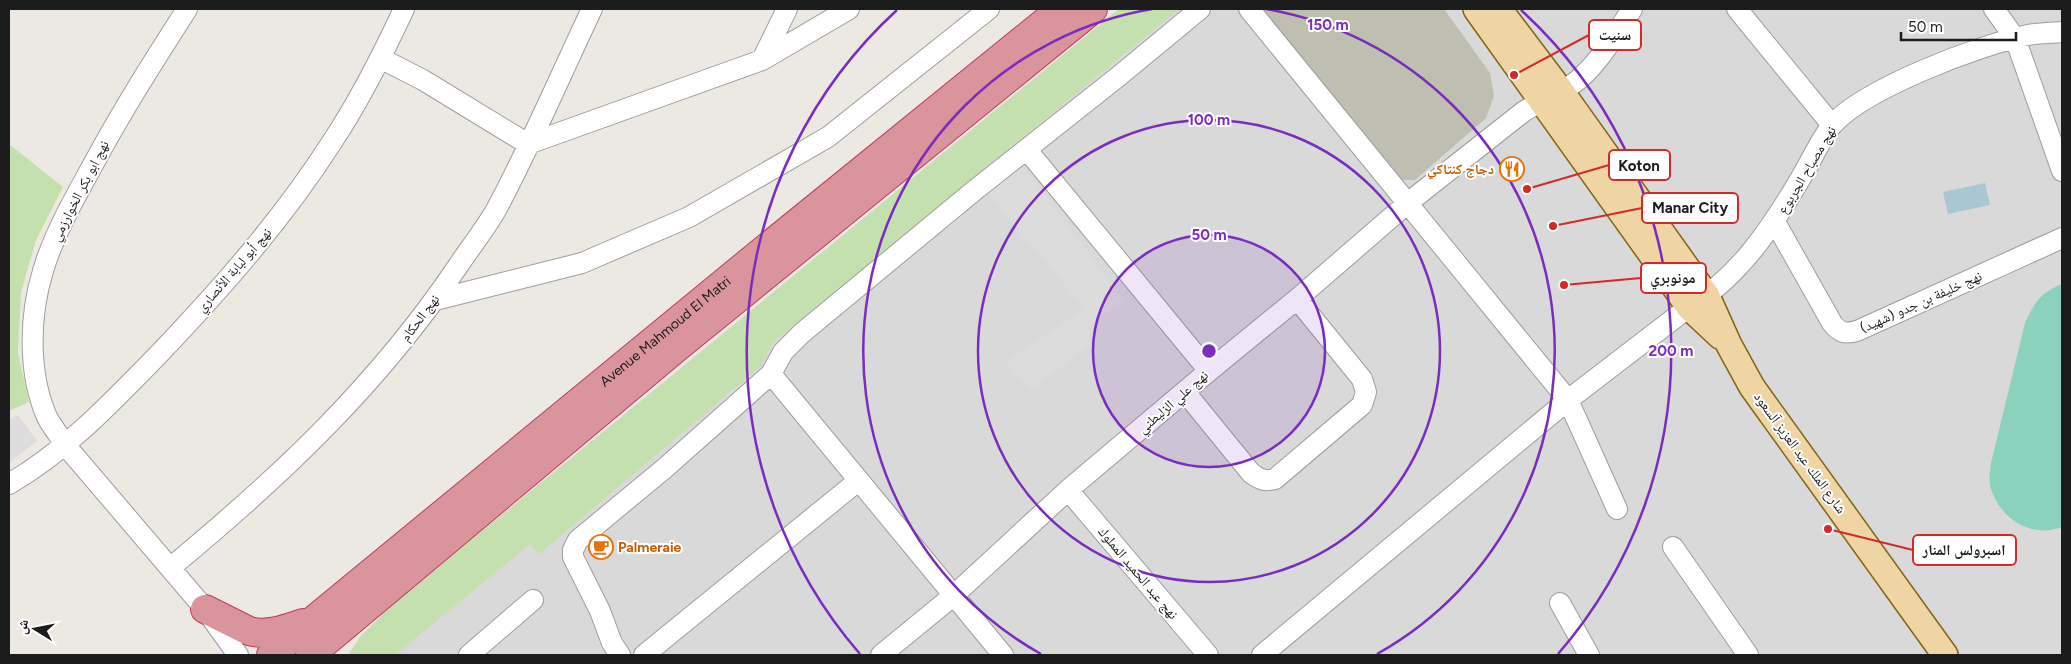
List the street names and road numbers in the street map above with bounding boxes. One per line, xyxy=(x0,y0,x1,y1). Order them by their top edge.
street label: نهج مصباح الجربوع xyxy=(1774,123,1841,217)
street label: نهج ابو بكر الخوارزمي xyxy=(47,138,115,245)
street label: نهج أبو لبابة الأنصاري xyxy=(193,224,277,317)
street label: نهج خليفة بن جدو (شهيد) xyxy=(1857,267,1985,337)
street label: Avenue Mahmoud El Matri xyxy=(596,272,734,390)
street label: نهج الحكام xyxy=(397,291,444,345)
street label: نهج علي الزليطني xyxy=(1134,367,1214,439)
street label: شارع الملك عبد العزيز آلسعود xyxy=(1749,389,1850,518)
street label: نهج عبد الحميد المملوك xyxy=(1094,523,1182,623)

